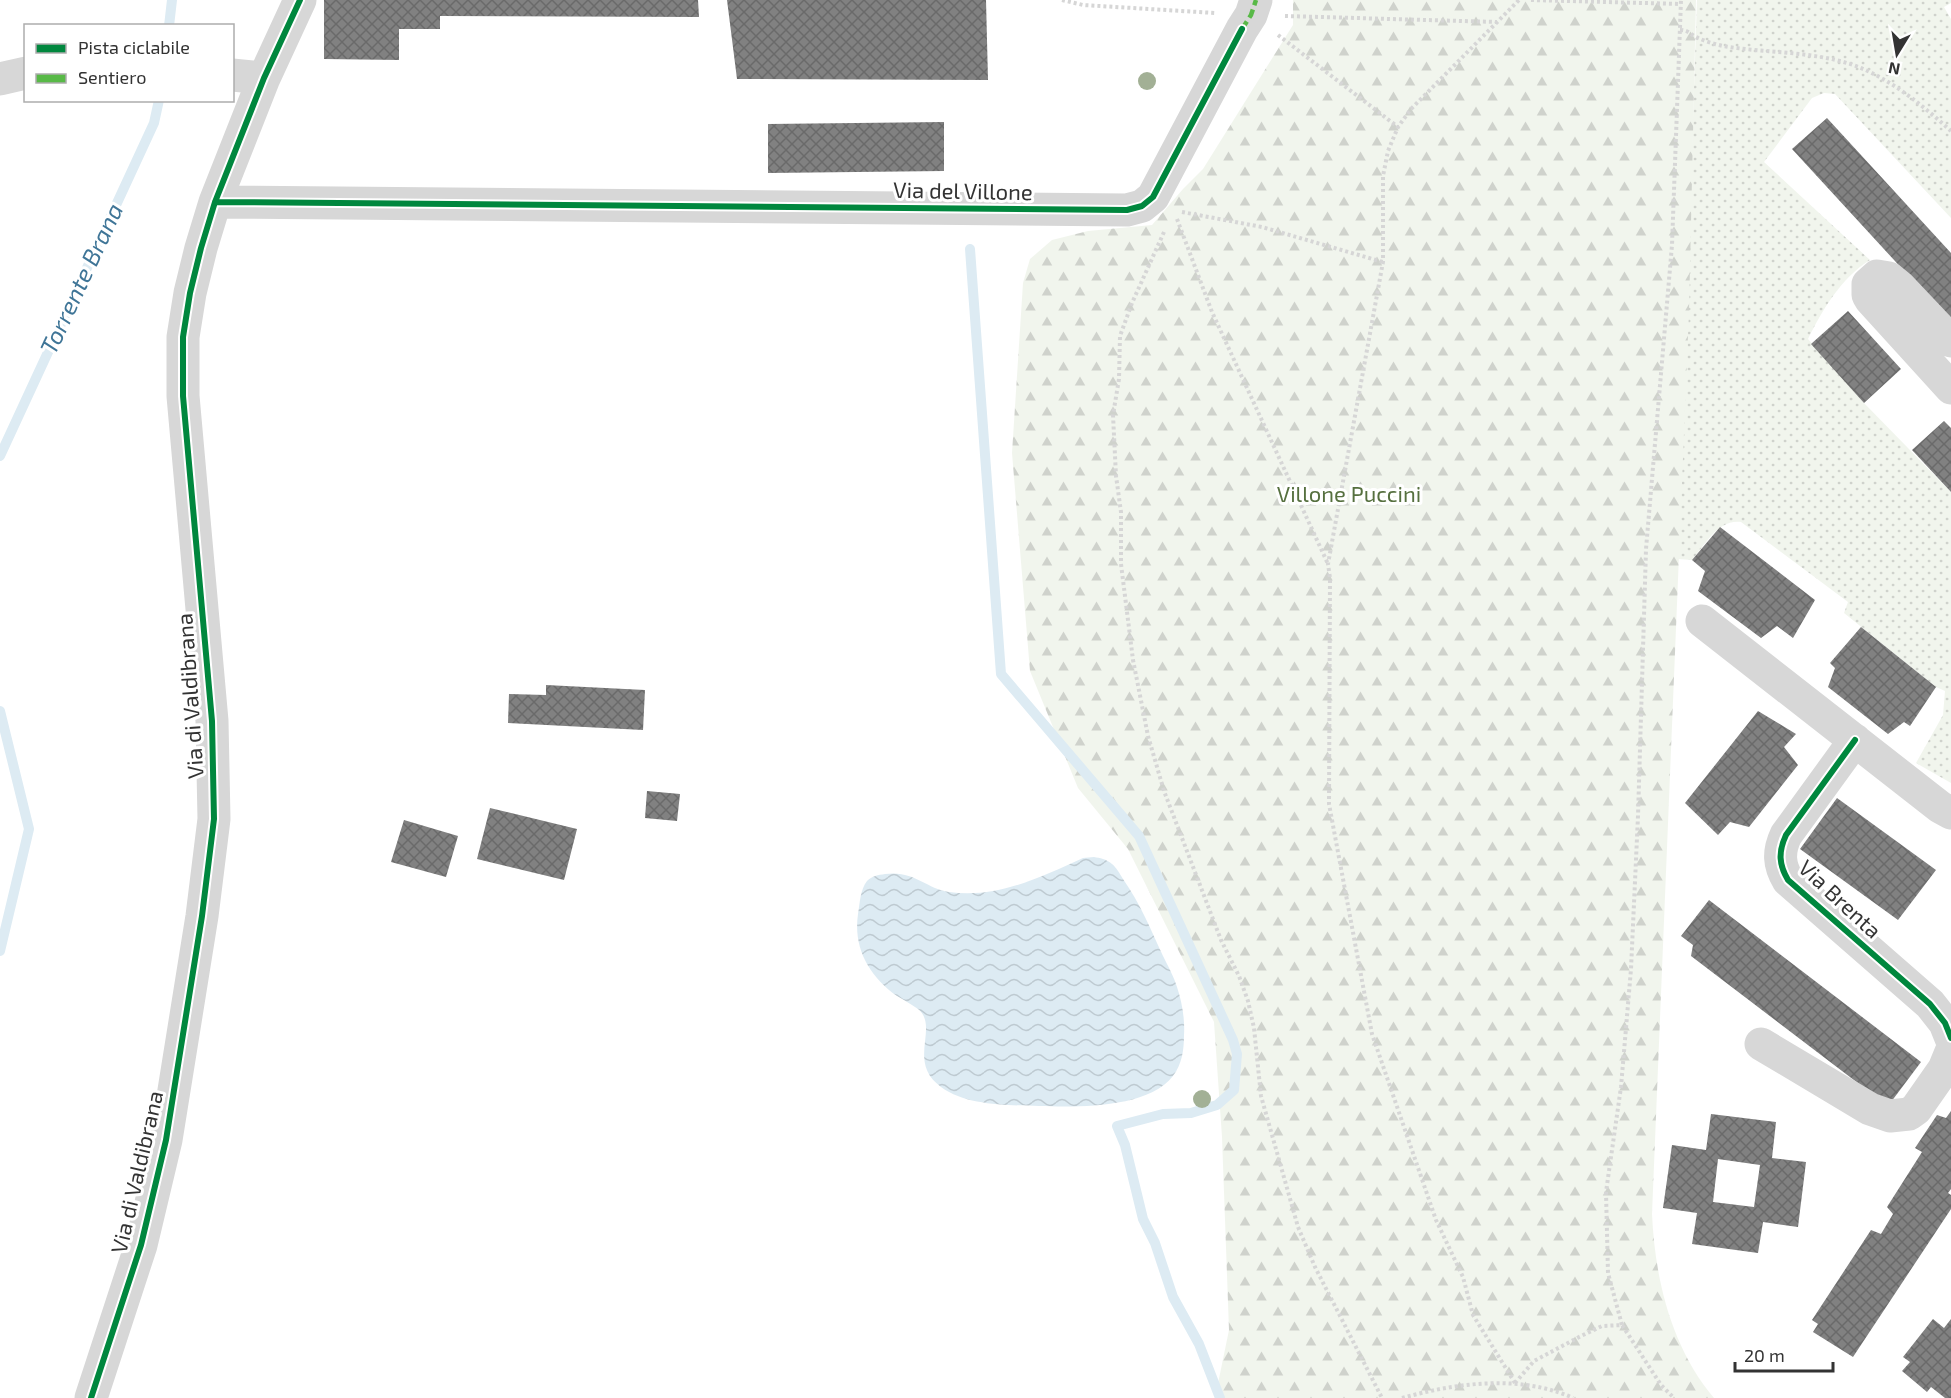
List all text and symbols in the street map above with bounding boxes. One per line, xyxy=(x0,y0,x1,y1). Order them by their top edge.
legend xyxy=(24,24,234,102)
north arrow xyxy=(1867,24,1927,84)
text: Pista ciclabile xyxy=(78,36,190,58)
text: N xyxy=(1887,59,1902,80)
text: Sentiero xyxy=(78,66,146,88)
street label: Via del Villone xyxy=(893,176,1033,204)
water label: Torrente Brana xyxy=(33,198,128,358)
park label: Villone Puccini xyxy=(1277,480,1421,506)
street label: Via di Valdibrana xyxy=(170,612,208,780)
street label: Via Brenta xyxy=(1794,854,1887,943)
street label: Via di Valdibrana xyxy=(105,1088,167,1256)
scale bar xyxy=(1735,1335,1832,1373)
text: 20 m xyxy=(1744,1344,1785,1366)

